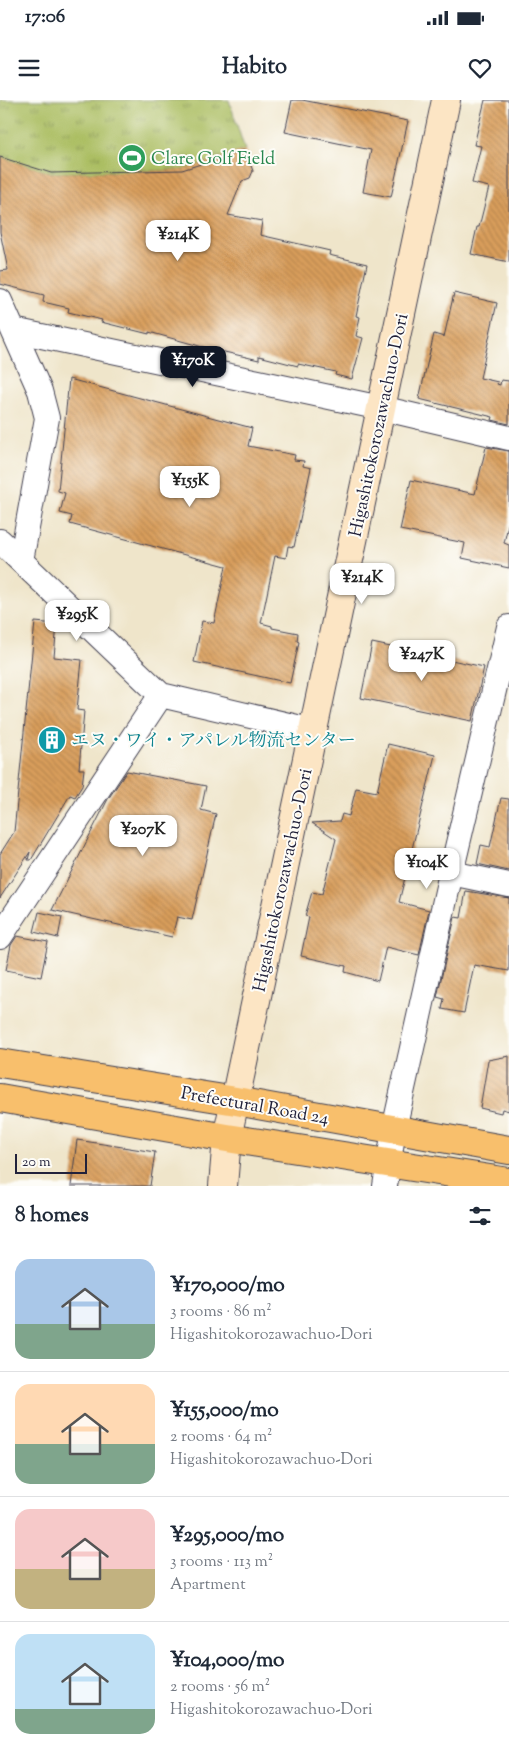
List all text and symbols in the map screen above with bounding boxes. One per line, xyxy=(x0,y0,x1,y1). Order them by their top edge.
text: 17:06 xyxy=(25,4,65,31)
text: Habito xyxy=(222,52,287,84)
icon: menu xyxy=(15,54,43,82)
icon: heart xyxy=(466,54,494,82)
sports icon: Clare Golf Field xyxy=(117,143,147,173)
place label: Clare Golf Field xyxy=(151,147,275,173)
pin: ¥214K xyxy=(143,220,213,262)
text: ¥214K xyxy=(157,224,199,247)
street label: Higashitokorozawachuo-Dori xyxy=(344,311,416,540)
pin: ¥170K xyxy=(158,346,228,388)
text: ¥170K xyxy=(171,350,215,373)
pin: ¥155K xyxy=(155,466,225,508)
text: ¥155K xyxy=(171,470,209,493)
pin: ¥214K xyxy=(327,562,397,605)
text: ¥214K xyxy=(341,567,383,590)
pin: ¥295K xyxy=(42,600,112,642)
text: ¥295K xyxy=(56,604,98,627)
pin: ¥247K xyxy=(387,640,457,682)
text: ¥247K xyxy=(399,644,445,667)
building icon: エヌ・ワイ・アパレル物流センター xyxy=(37,725,67,755)
place label: エヌ・ワイ・アパレル物流センター xyxy=(71,729,356,755)
street label: Higashitokorozawachuo-Dori xyxy=(248,766,320,995)
pin: ¥207K xyxy=(108,814,178,857)
text: ¥207K xyxy=(120,819,166,842)
pin: ¥104K xyxy=(392,848,462,890)
text: ¥104K xyxy=(406,852,448,875)
street label: Prefectural Road 24 xyxy=(179,1081,331,1133)
scale bar xyxy=(15,1151,88,1174)
text: 20 m xyxy=(22,1153,51,1173)
text: 8 homes xyxy=(15,1201,89,1231)
icon: filters xyxy=(466,1202,494,1230)
text: ¥170,000/mo xyxy=(170,1271,285,1301)
icon: home xyxy=(55,1279,115,1339)
text: 3 rooms · 86 m² xyxy=(170,1301,272,1324)
text: Higashitokorozawachuo-Dori xyxy=(170,1324,373,1347)
text: ¥155,000/mo xyxy=(170,1396,279,1426)
icon: home xyxy=(55,1404,115,1464)
text: 2 rooms · 64 m² xyxy=(170,1426,273,1449)
text: Higashitokorozawachuo-Dori xyxy=(170,1449,373,1472)
text: ¥295,000/mo xyxy=(170,1521,284,1551)
icon: home xyxy=(55,1529,115,1589)
text: 3 rooms · 113 m² xyxy=(170,1551,273,1574)
text: Apartment xyxy=(170,1574,246,1597)
text: ¥104,000/mo xyxy=(170,1646,285,1676)
icon: home xyxy=(55,1654,115,1714)
text: 2 rooms · 56 m² xyxy=(170,1676,270,1699)
text: Higashitokorozawachuo-Dori xyxy=(170,1699,373,1722)

